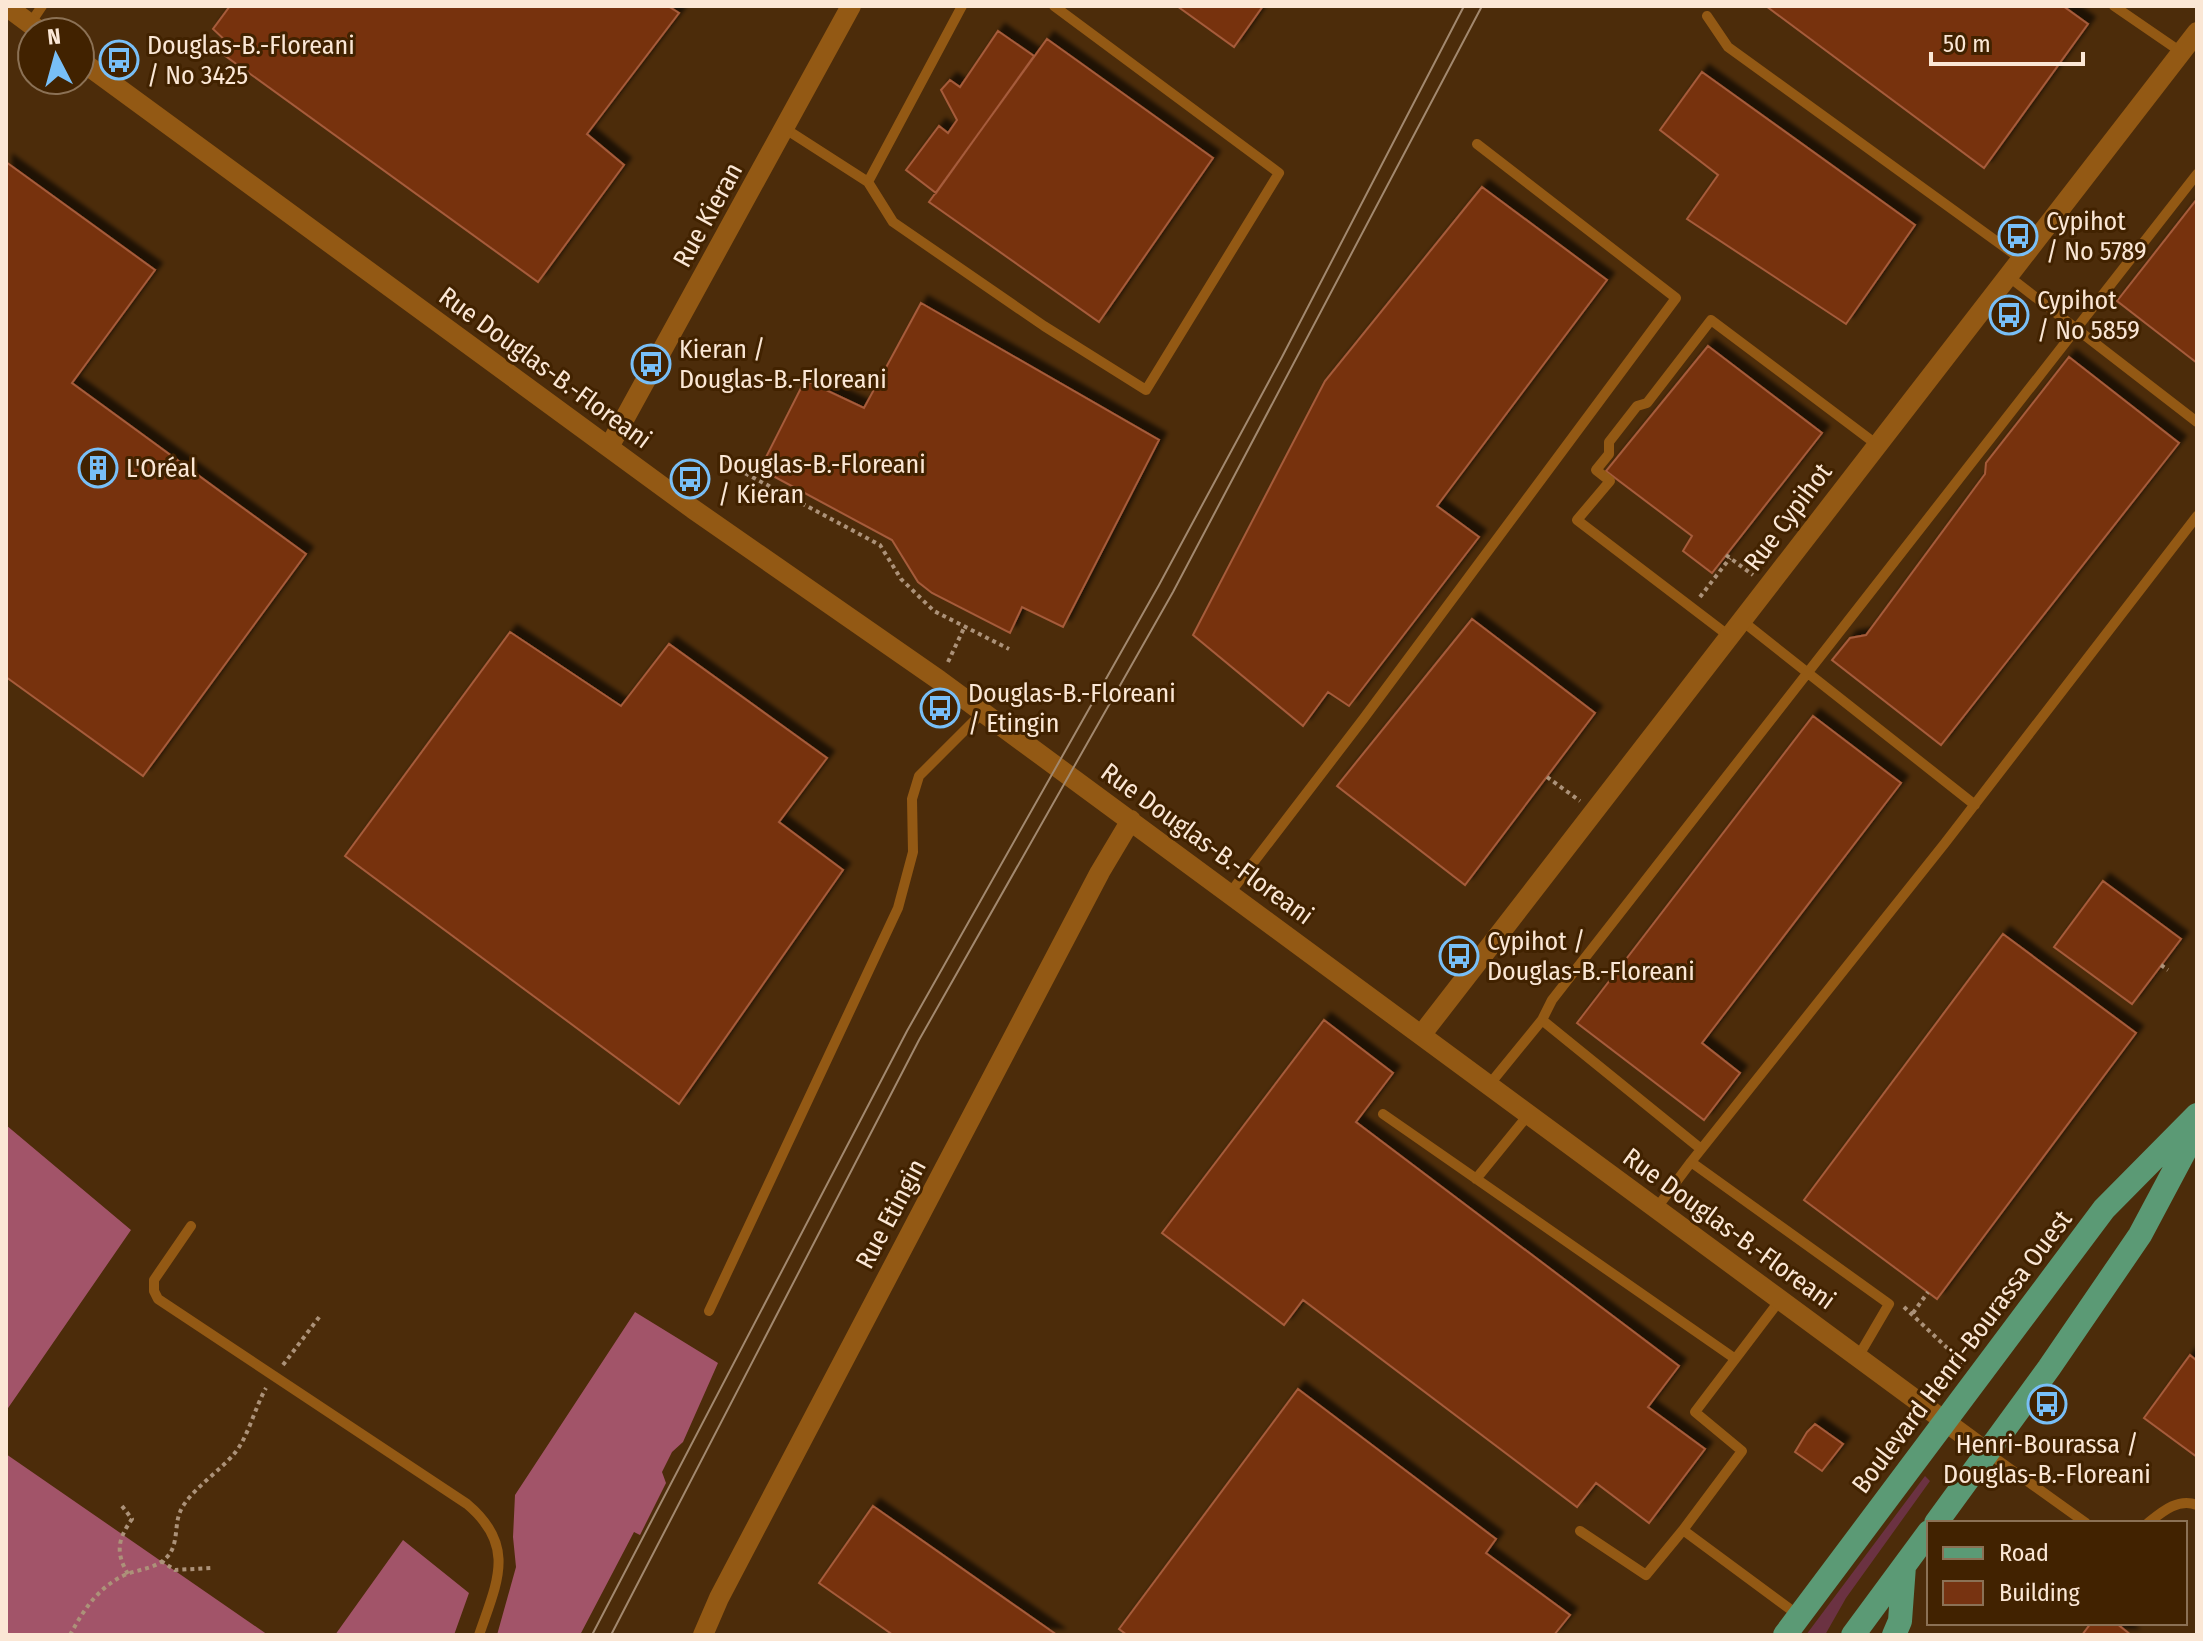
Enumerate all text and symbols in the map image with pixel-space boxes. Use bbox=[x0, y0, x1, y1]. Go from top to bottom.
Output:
north arrow bbox=[16, 16, 96, 96]
scale bar bbox=[1931, 16, 2083, 66]
text: N bbox=[46, 22, 62, 51]
place label: Douglas-B.-Floreani / No 3425 bbox=[147, 30, 355, 91]
text: 50 m bbox=[1943, 30, 1991, 58]
bus stop icon: Douglas-B.-Floreani / No 3425 bbox=[98, 39, 140, 81]
street label: Rue Kieran bbox=[667, 157, 749, 273]
place label: Cypihot / No 5789 bbox=[2046, 206, 2147, 267]
bus stop icon: Cypihot / No 5789 bbox=[1997, 215, 2039, 257]
street label: Rue Douglas-B.-Floreani bbox=[433, 281, 657, 455]
place label: Cypihot / No 5859 bbox=[2037, 285, 2140, 346]
bus stop icon: Cypihot / No 5859 bbox=[1988, 294, 2030, 336]
place label: Kieran / Douglas-B.-Floreani bbox=[679, 334, 887, 395]
bus stop icon: Kieran / Douglas-B.-Floreani bbox=[630, 343, 672, 385]
building icon: L'Oréal bbox=[77, 447, 119, 489]
place label: Douglas-B.-Floreani / Kieran bbox=[718, 449, 926, 510]
place label: L'Oréal bbox=[126, 453, 197, 484]
street label: Rue Cypihot bbox=[1738, 457, 1839, 577]
bus stop icon: Douglas-B.-Floreani / Kieran bbox=[669, 458, 711, 500]
place label: Douglas-B.-Floreani / Etingin bbox=[968, 678, 1176, 739]
bus stop icon: Douglas-B.-Floreani / Etingin bbox=[919, 687, 961, 729]
street label: Rue Douglas-B.-Floreani bbox=[1095, 757, 1319, 931]
place label: Cypihot / Douglas-B.-Floreani bbox=[1487, 926, 1695, 987]
bus stop icon: Cypihot / Douglas-B.-Floreani bbox=[1438, 935, 1480, 977]
street label: Rue Douglas-B.-Floreani bbox=[1617, 1142, 1841, 1316]
street label: Rue Etingin bbox=[849, 1154, 933, 1274]
street label: Boulevard Henri-Bourassa Ouest bbox=[1845, 1204, 2079, 1500]
bus stop icon: Henri-Bourassa / Douglas-B.-Floreani bbox=[2026, 1383, 2068, 1425]
place label: Henri-Bourassa / Douglas-B.-Floreani bbox=[1943, 1429, 2151, 1490]
legend bbox=[1927, 1521, 2187, 1625]
text: Road bbox=[1999, 1539, 2049, 1567]
text: Building bbox=[1999, 1579, 2081, 1607]

